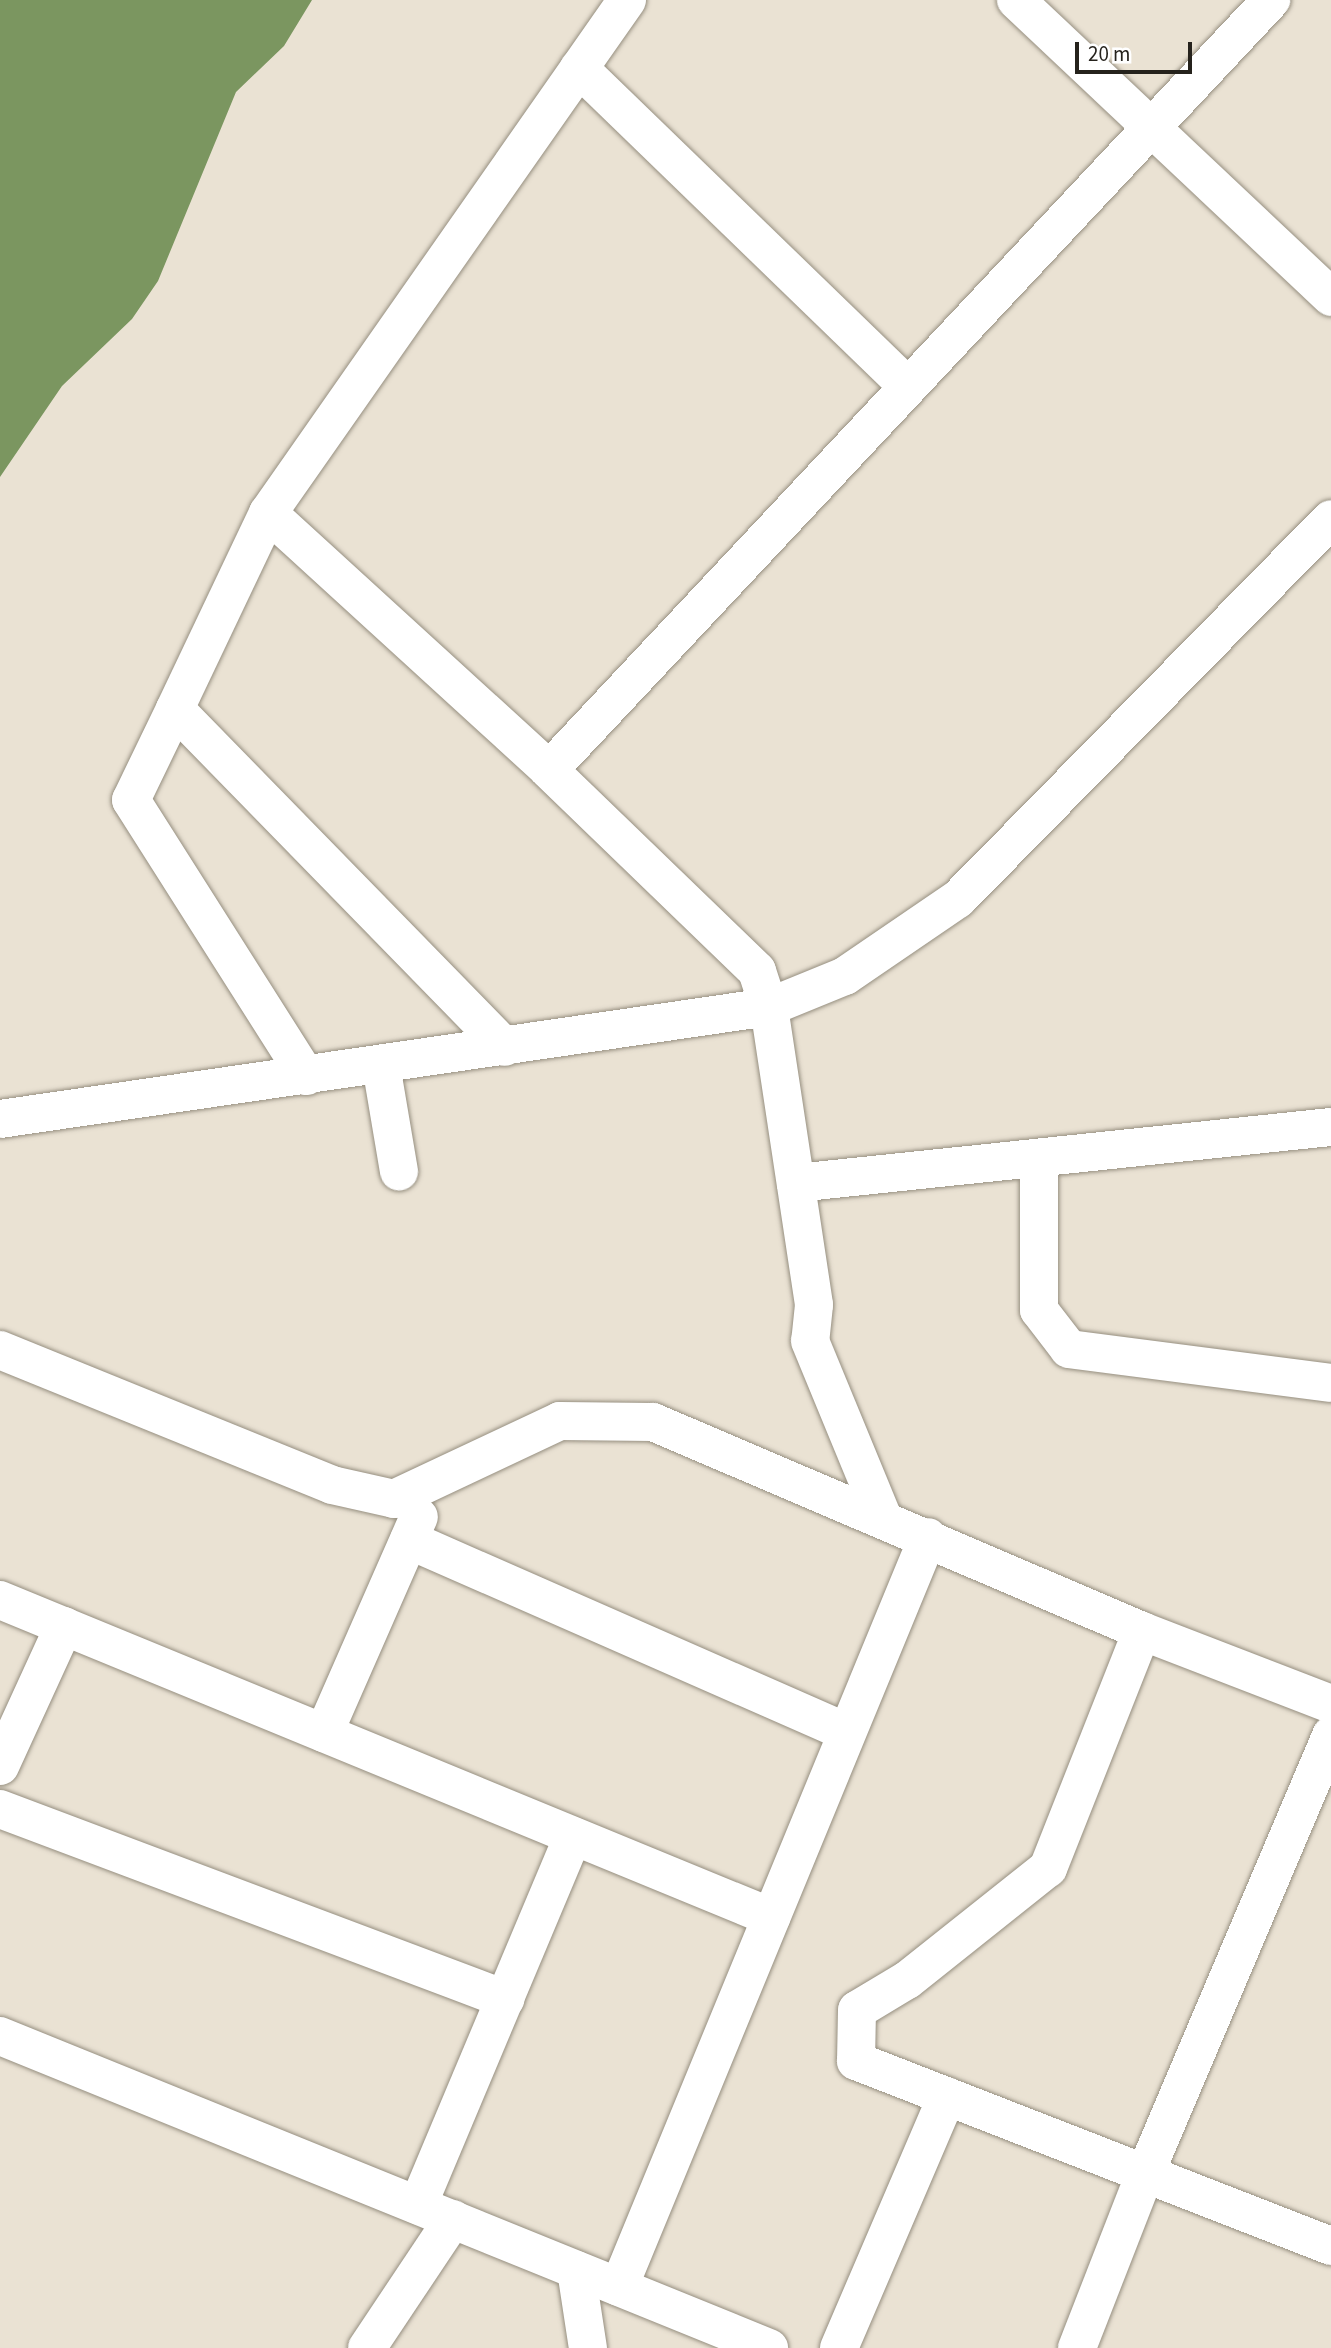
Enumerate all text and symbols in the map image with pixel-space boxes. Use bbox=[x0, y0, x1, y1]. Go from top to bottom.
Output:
scale bar bbox=[1079, 28, 1196, 72]
text: 20 m bbox=[1088, 39, 1130, 69]

